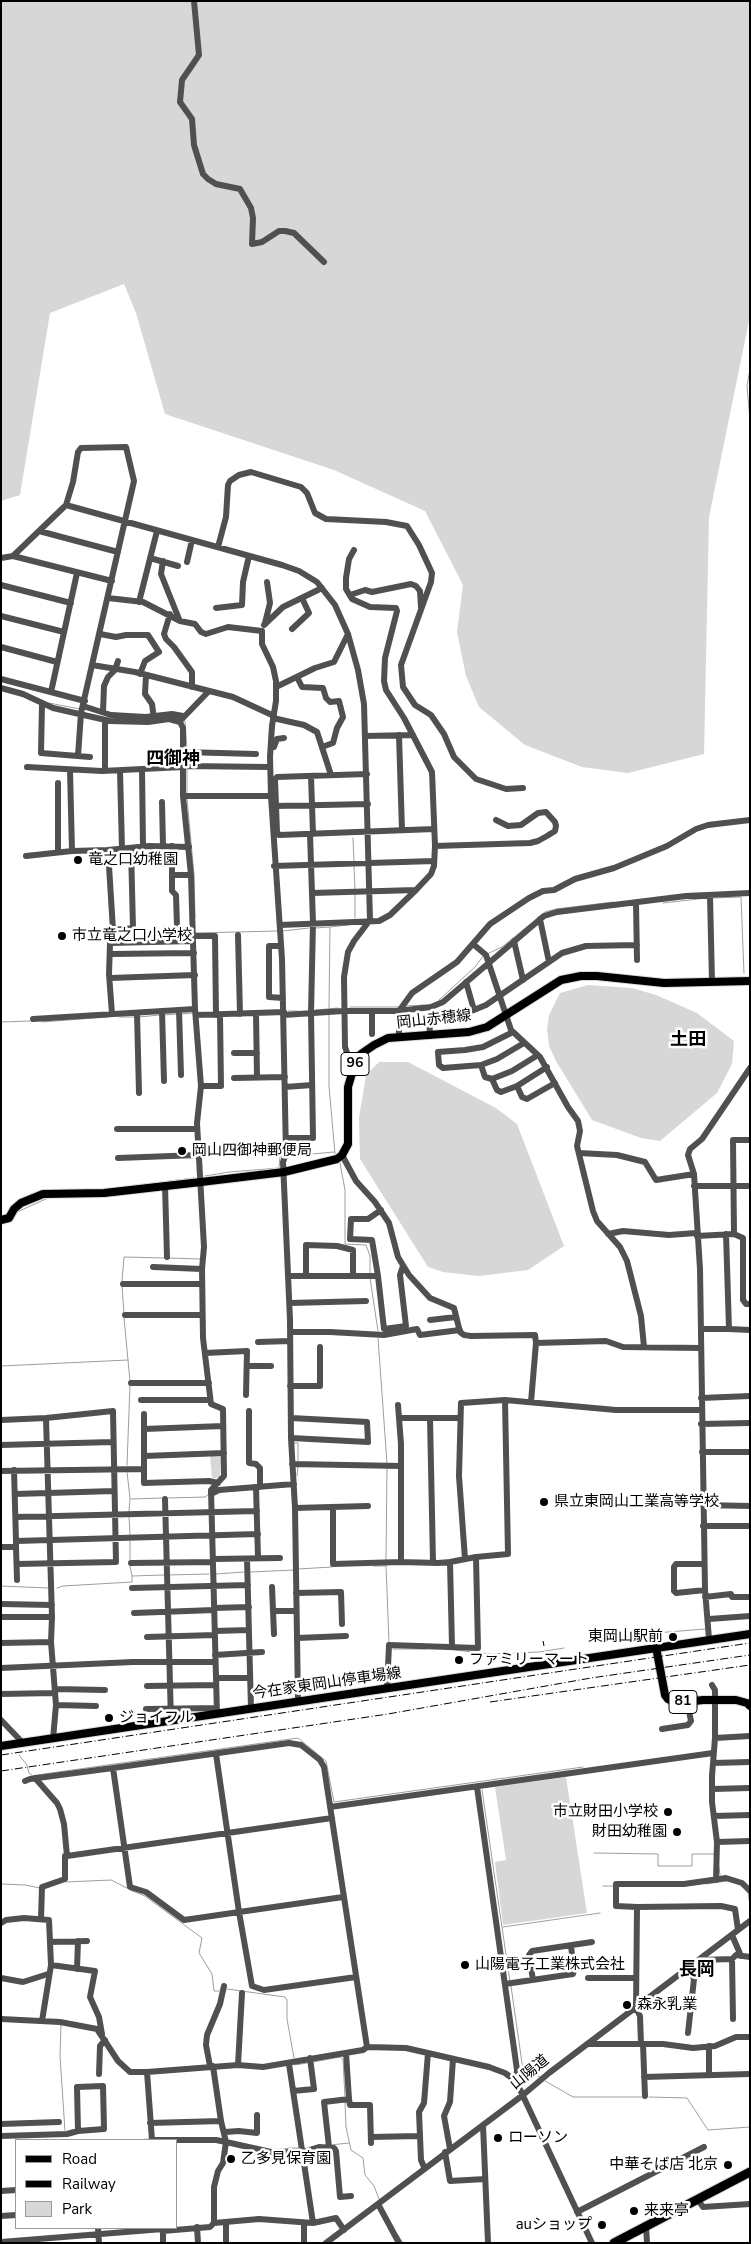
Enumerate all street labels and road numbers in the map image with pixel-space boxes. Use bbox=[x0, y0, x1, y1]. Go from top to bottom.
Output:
street label: 岡山赤穂線 bbox=[396, 1007, 472, 1033]
road number: 96 bbox=[341, 1052, 369, 1076]
street label: 今在家東岡山停車場線 bbox=[251, 1665, 403, 1703]
road number: 81 bbox=[669, 1690, 697, 1714]
street label: 山陽道 bbox=[507, 2052, 553, 2094]

